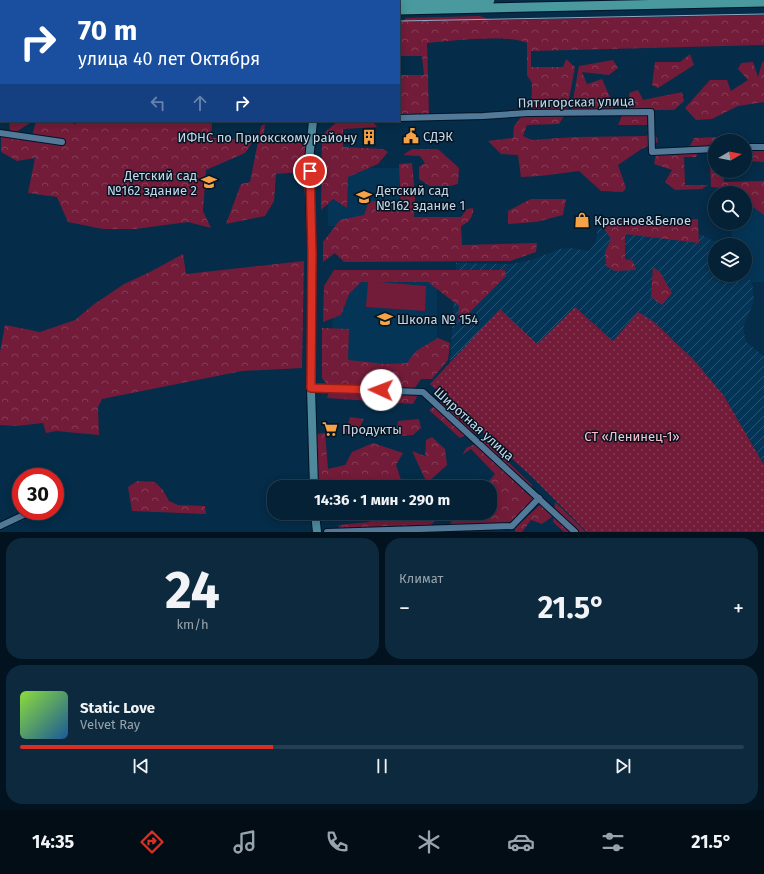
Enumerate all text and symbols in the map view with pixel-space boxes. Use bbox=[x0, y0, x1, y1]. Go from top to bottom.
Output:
text: 70 m bbox=[78, 14, 137, 47]
icon: right bbox=[12, 16, 64, 68]
text: улица 40 лет Октября bbox=[78, 48, 260, 70]
icon: left bbox=[147, 92, 169, 114]
icon: ahead bbox=[189, 92, 211, 114]
icon: right bbox=[231, 92, 253, 114]
street label: Пятигорская улица bbox=[517, 93, 635, 111]
public building icon: СДЭК bbox=[402, 127, 420, 145]
building icon: ИФНС по Приокскому району bbox=[360, 128, 378, 146]
place label: СДЭК bbox=[423, 129, 453, 144]
place label: ИФНС по Приокскому району bbox=[178, 130, 358, 145]
north arrow bbox=[708, 134, 752, 178]
map controls bbox=[708, 134, 752, 282]
pin bbox=[293, 154, 327, 188]
icon: arrive bbox=[299, 160, 321, 182]
place label: Детский сад №162 здание 2 bbox=[107, 168, 197, 198]
school or university icon: Детский сад №162 здание 2 bbox=[200, 173, 218, 191]
place label: Детский сад №162 здание 1 bbox=[375, 183, 465, 213]
button: search bbox=[708, 186, 752, 230]
school or university icon: Детский сад №162 здание 1 bbox=[355, 188, 373, 206]
shop icon: Красное&Белое bbox=[573, 211, 591, 229]
place label: Красное&Белое bbox=[594, 213, 691, 228]
button: layers bbox=[708, 238, 752, 282]
school or university icon: Школа № 154 bbox=[376, 310, 394, 328]
place label: Школа № 154 bbox=[397, 312, 478, 327]
position arrow bbox=[360, 369, 402, 411]
street label: Широтная улица bbox=[431, 384, 517, 464]
supermarket icon: Продукты bbox=[321, 420, 339, 438]
place label: Продукты bbox=[342, 422, 402, 437]
park label: СТ «Ленинец-1» bbox=[584, 429, 680, 444]
speed limit sign: 30 bbox=[12, 468, 64, 520]
text: 14:36 · 1 мин · 290 m bbox=[314, 491, 450, 509]
text: 24 bbox=[165, 559, 220, 622]
text: Климат bbox=[399, 571, 443, 586]
text: 21.5° bbox=[538, 590, 605, 626]
text: − bbox=[399, 595, 410, 622]
text: + bbox=[733, 595, 744, 622]
text: km/h bbox=[176, 617, 209, 632]
text: Static Love bbox=[80, 699, 155, 717]
text: Velvet Ray bbox=[80, 717, 140, 732]
icon: previous bbox=[130, 755, 152, 777]
icon: pause bbox=[371, 755, 393, 777]
icon: next bbox=[612, 755, 634, 777]
icon: directions bbox=[138, 828, 166, 856]
icon: music bbox=[231, 828, 259, 856]
icon: phone bbox=[323, 828, 351, 856]
icon: climate bbox=[415, 828, 443, 856]
icon: car bbox=[507, 828, 535, 856]
icon: filters bbox=[599, 828, 627, 856]
text: 14:35 bbox=[32, 831, 74, 853]
text: 21.5° bbox=[691, 831, 732, 853]

